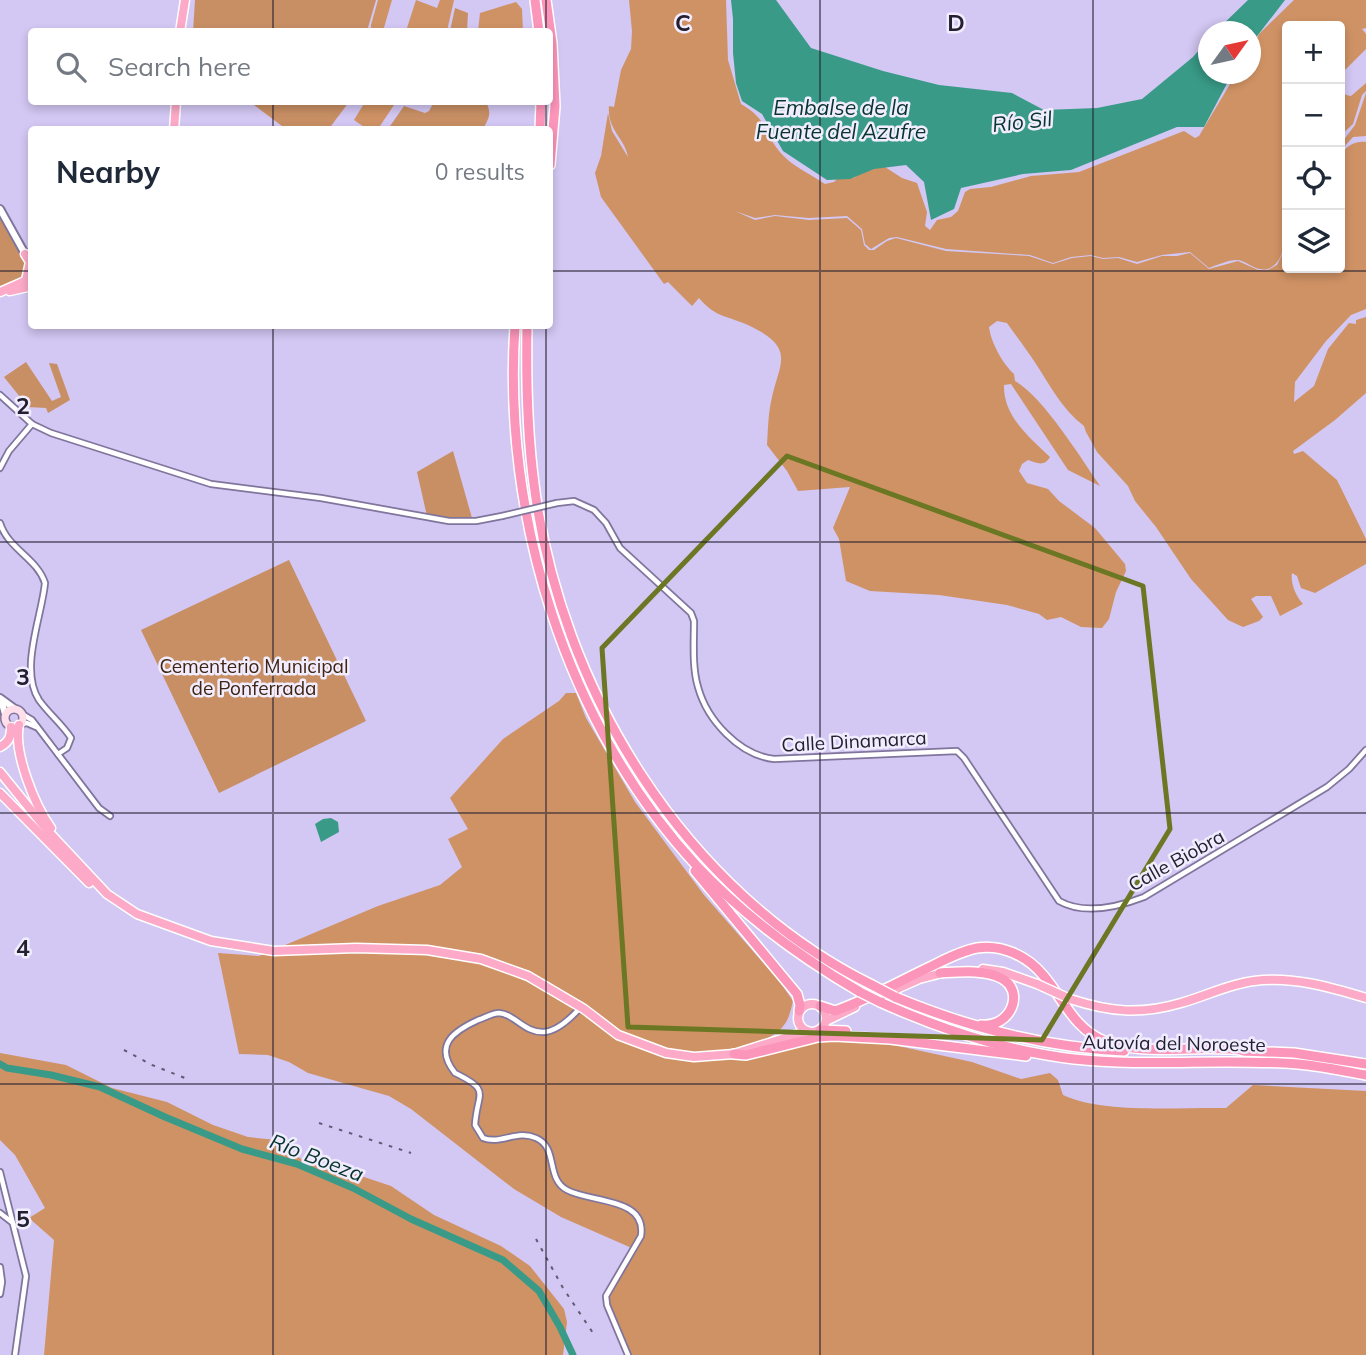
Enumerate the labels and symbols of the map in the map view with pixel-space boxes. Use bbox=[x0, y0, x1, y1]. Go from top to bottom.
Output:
text: C bbox=[675, 8, 691, 37]
text: D bbox=[947, 8, 965, 37]
north arrow bbox=[1198, 21, 1261, 84]
water label: Embalse de la Fuente del Azufre bbox=[756, 94, 926, 144]
water label: Río Sil bbox=[991, 105, 1053, 137]
text: 2 bbox=[16, 391, 30, 420]
park label: Cementerio Municipal de Ponferrada bbox=[159, 654, 349, 700]
text: 3 bbox=[16, 662, 30, 691]
street label: Calle Dinamarca bbox=[781, 725, 927, 757]
street label: Calle Biobra bbox=[1124, 824, 1228, 896]
text: 4 bbox=[16, 933, 30, 962]
street label: Autovía del Noroeste bbox=[1082, 1029, 1266, 1057]
water label: Río Boeza bbox=[267, 1127, 367, 1187]
text: 5 bbox=[16, 1204, 30, 1233]

